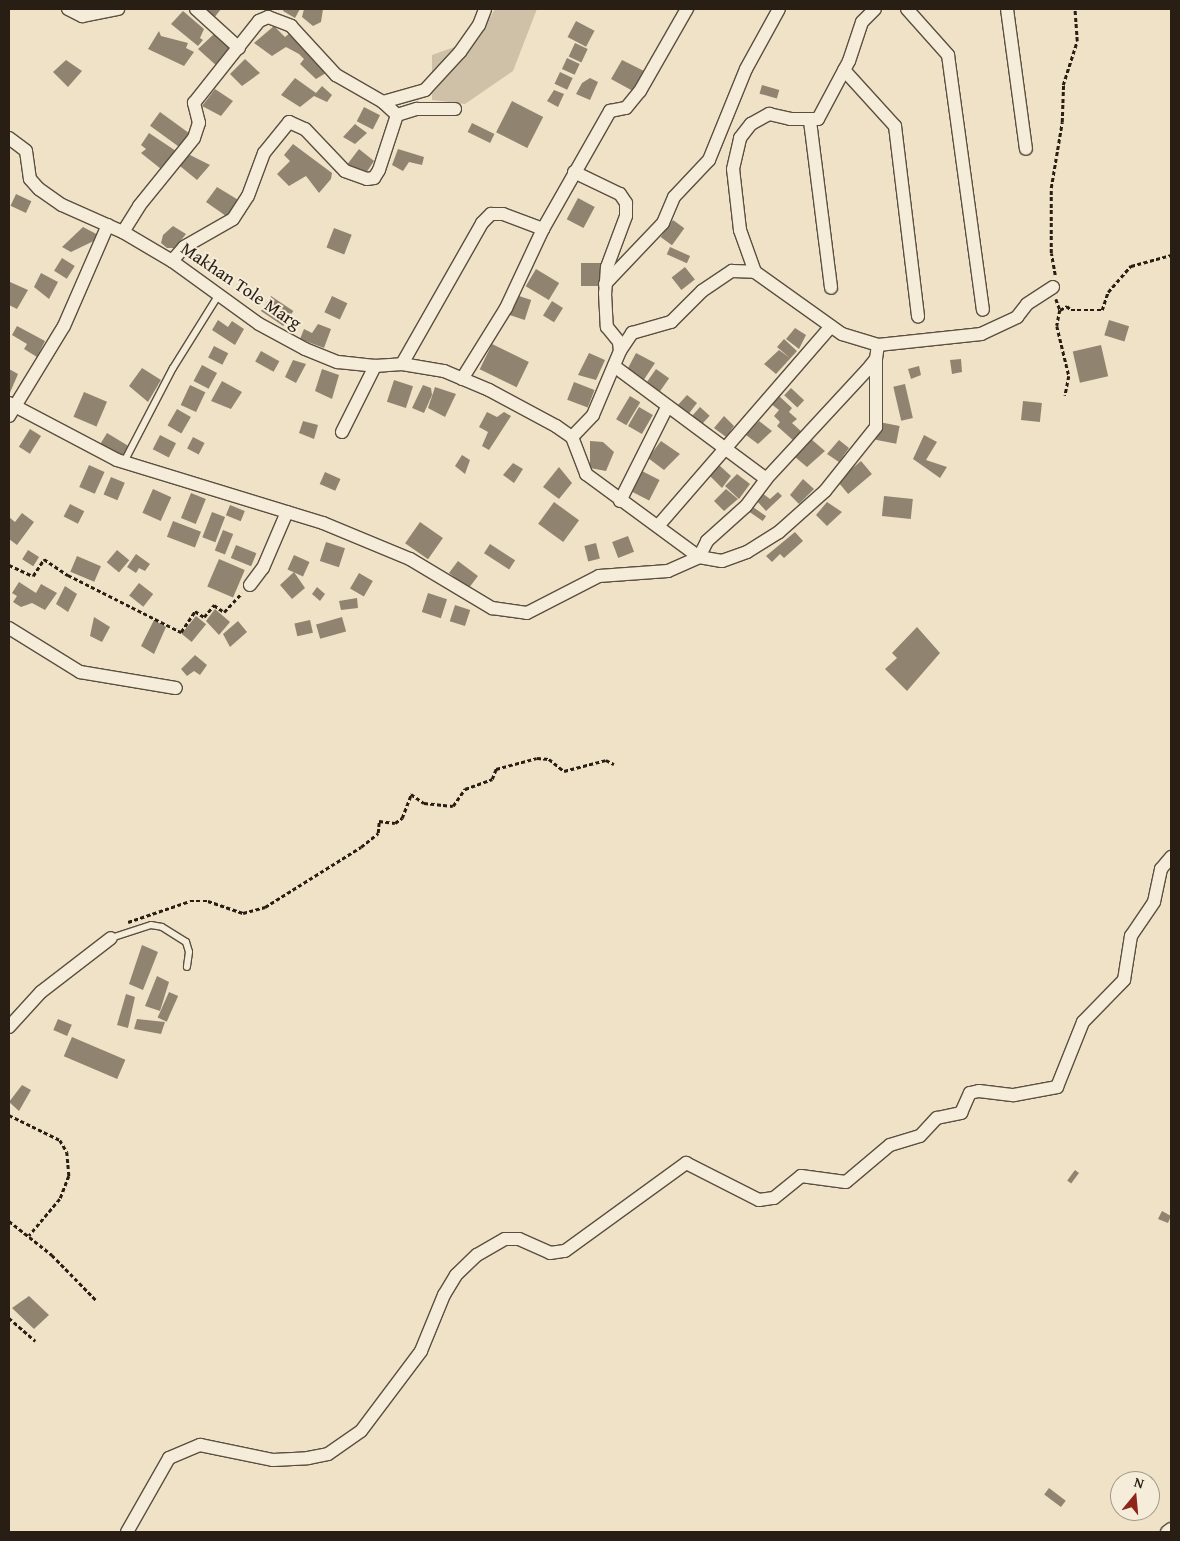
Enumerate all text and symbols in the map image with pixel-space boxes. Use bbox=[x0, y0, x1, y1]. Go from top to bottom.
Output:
street label: Makhan Tole Marg bbox=[177, 238, 305, 334]
north arrow bbox=[1110, 1471, 1160, 1521]
text: N bbox=[1132, 1472, 1146, 1494]

